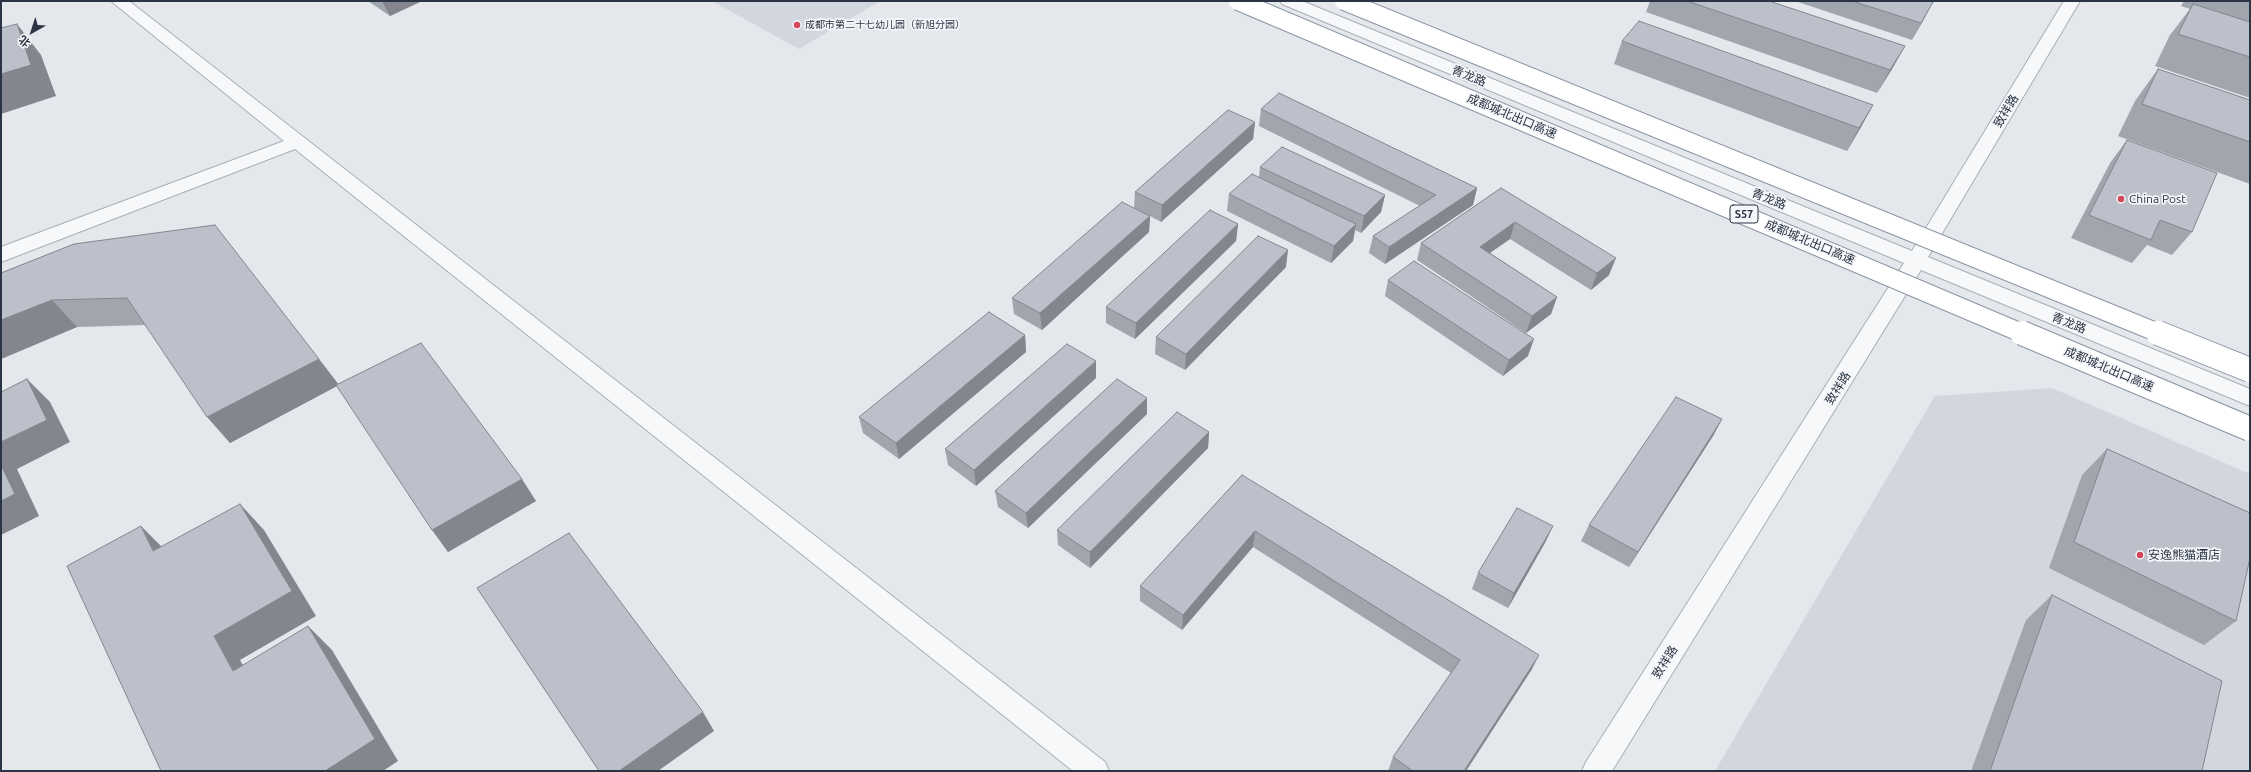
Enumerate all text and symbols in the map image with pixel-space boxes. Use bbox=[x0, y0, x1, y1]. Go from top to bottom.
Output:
north arrow bbox=[12, 12, 52, 52]
place label: 成都市第二十七幼儿园（新旭分园） bbox=[805, 19, 965, 31]
marker: 成都市第二十七幼儿园（新旭分园） bbox=[792, 20, 802, 30]
text: 北 bbox=[16, 33, 32, 49]
street label: 青龙路 bbox=[1450, 63, 1488, 89]
street label: 成都城北出口高速 bbox=[1465, 91, 1559, 141]
street label: 致祥路 bbox=[1991, 92, 2021, 130]
street label: 青龙路 bbox=[1750, 186, 1788, 212]
place label: China Post bbox=[2129, 192, 2186, 206]
marker: China Post bbox=[2116, 194, 2126, 204]
road number: S57 bbox=[1730, 205, 1758, 223]
street label: 成都城北出口高速 bbox=[1763, 217, 1857, 267]
street label: 青龙路 bbox=[2050, 310, 2088, 336]
street label: 成都城北出口高速 bbox=[2062, 344, 2156, 394]
street label: 致祥路 bbox=[1822, 369, 1854, 407]
place label: 安逸熊猫酒店 bbox=[2148, 548, 2220, 562]
marker: 安逸熊猫酒店 bbox=[2135, 550, 2145, 560]
street label: 致祥路 bbox=[1649, 643, 1681, 681]

